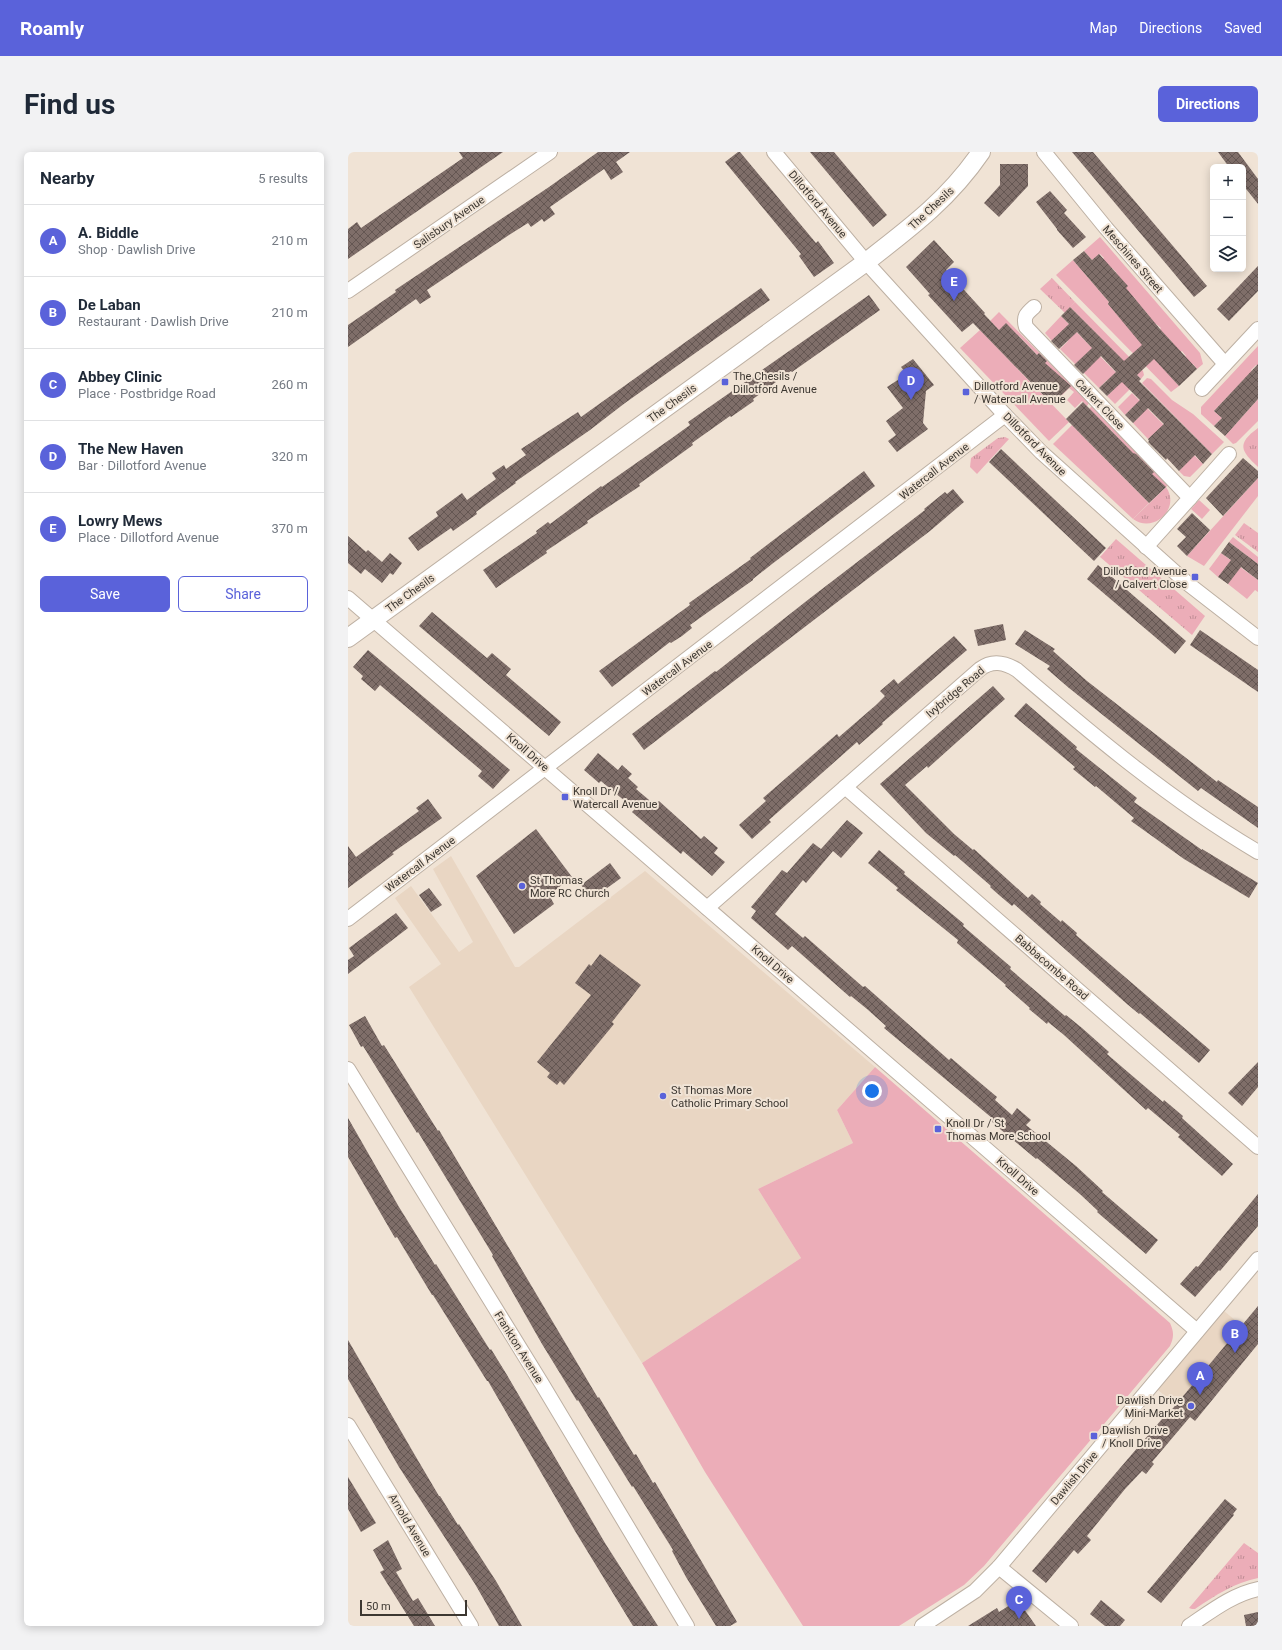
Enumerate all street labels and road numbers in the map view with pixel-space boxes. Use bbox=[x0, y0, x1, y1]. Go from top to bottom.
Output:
street label: Dillotford Avenue bbox=[786, 168, 850, 241]
street label: The Chesils bbox=[906, 184, 957, 233]
street label: Salisbury Avenue bbox=[411, 193, 487, 252]
street label: Meschines Street bbox=[1100, 223, 1166, 296]
street label: Calvert Close bbox=[1072, 377, 1127, 432]
street label: The Chesils bbox=[645, 381, 699, 425]
street label: Dillotford Avenue bbox=[1000, 410, 1069, 479]
street label: Watercall Avenue bbox=[897, 440, 972, 503]
street label: The Chesils bbox=[383, 571, 437, 615]
street label: Watercall Avenue bbox=[640, 638, 715, 699]
street label: Ivybridge Road bbox=[923, 664, 987, 721]
street label: Knoll Drive bbox=[504, 730, 552, 774]
street label: Watercall Avenue bbox=[383, 834, 458, 895]
street label: Babbacombe Road bbox=[1012, 932, 1091, 1003]
street label: Knoll Drive bbox=[749, 942, 797, 986]
street label: Knoll Drive bbox=[994, 1154, 1042, 1198]
street label: Frankton Avenue bbox=[491, 1309, 546, 1385]
street label: Dawlish Drive bbox=[1048, 1449, 1101, 1508]
street label: Arnold Avenue bbox=[386, 1492, 433, 1559]

